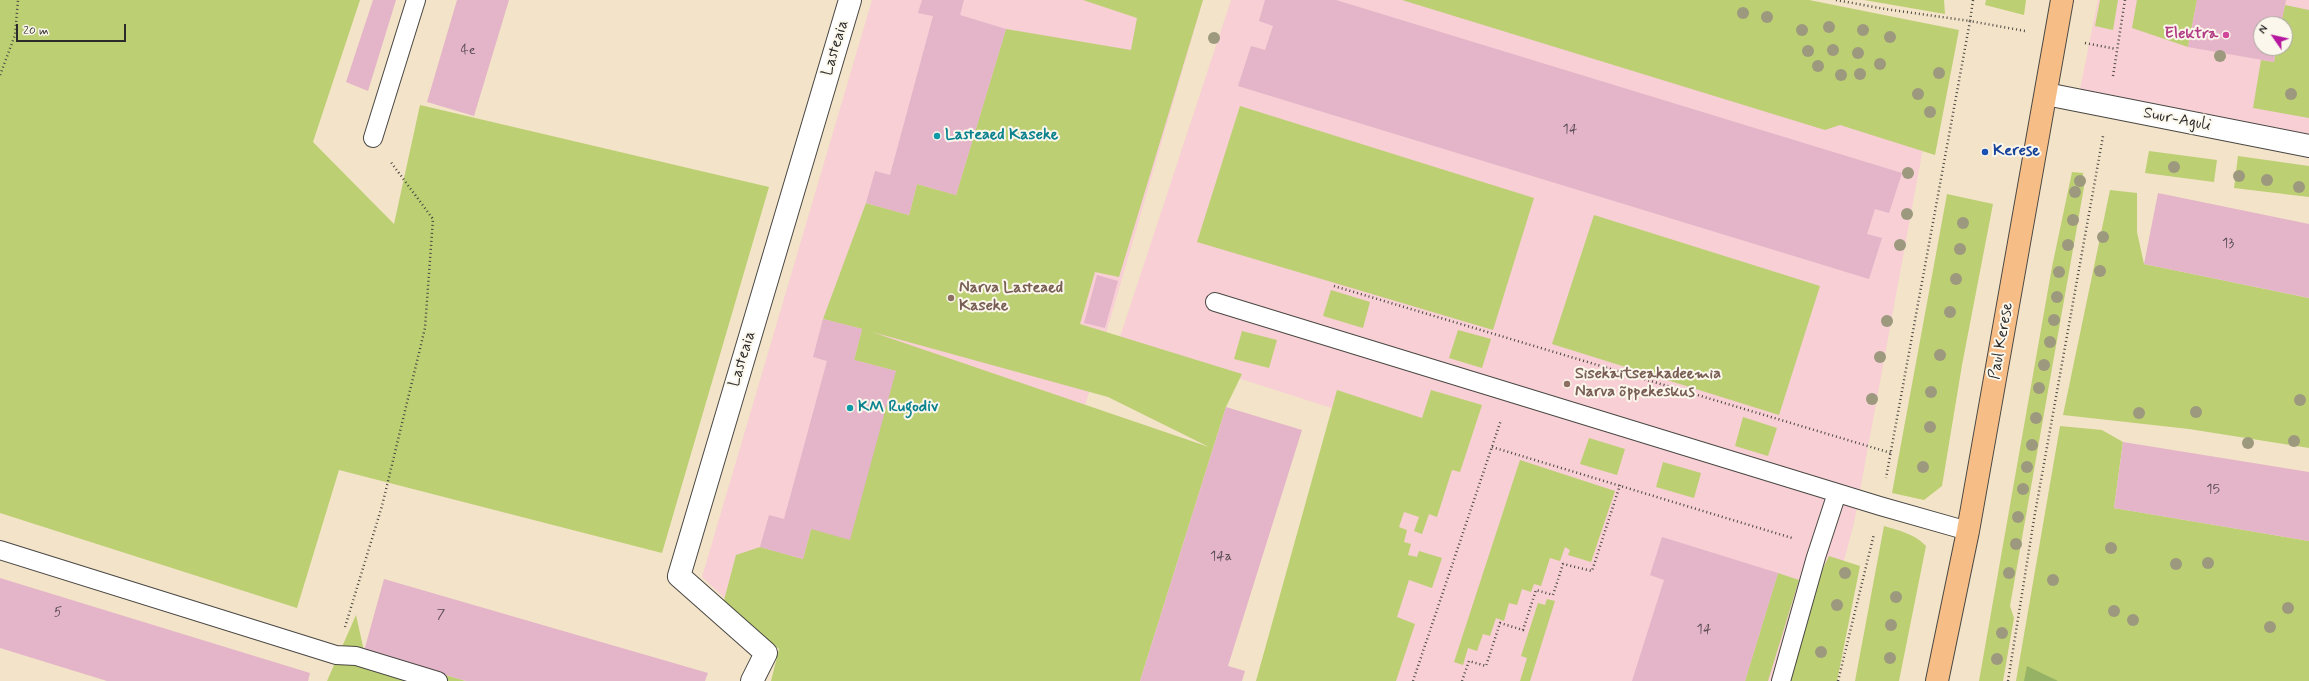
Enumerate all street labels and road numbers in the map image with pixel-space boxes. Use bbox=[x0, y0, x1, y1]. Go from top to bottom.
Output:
street label: Lasteaia bbox=[818, 18, 854, 78]
street label: Suur-Aguli bbox=[2142, 104, 2212, 136]
street label: Paul Kerese bbox=[1986, 301, 2018, 381]
street label: Lasteaia bbox=[725, 329, 761, 389]

